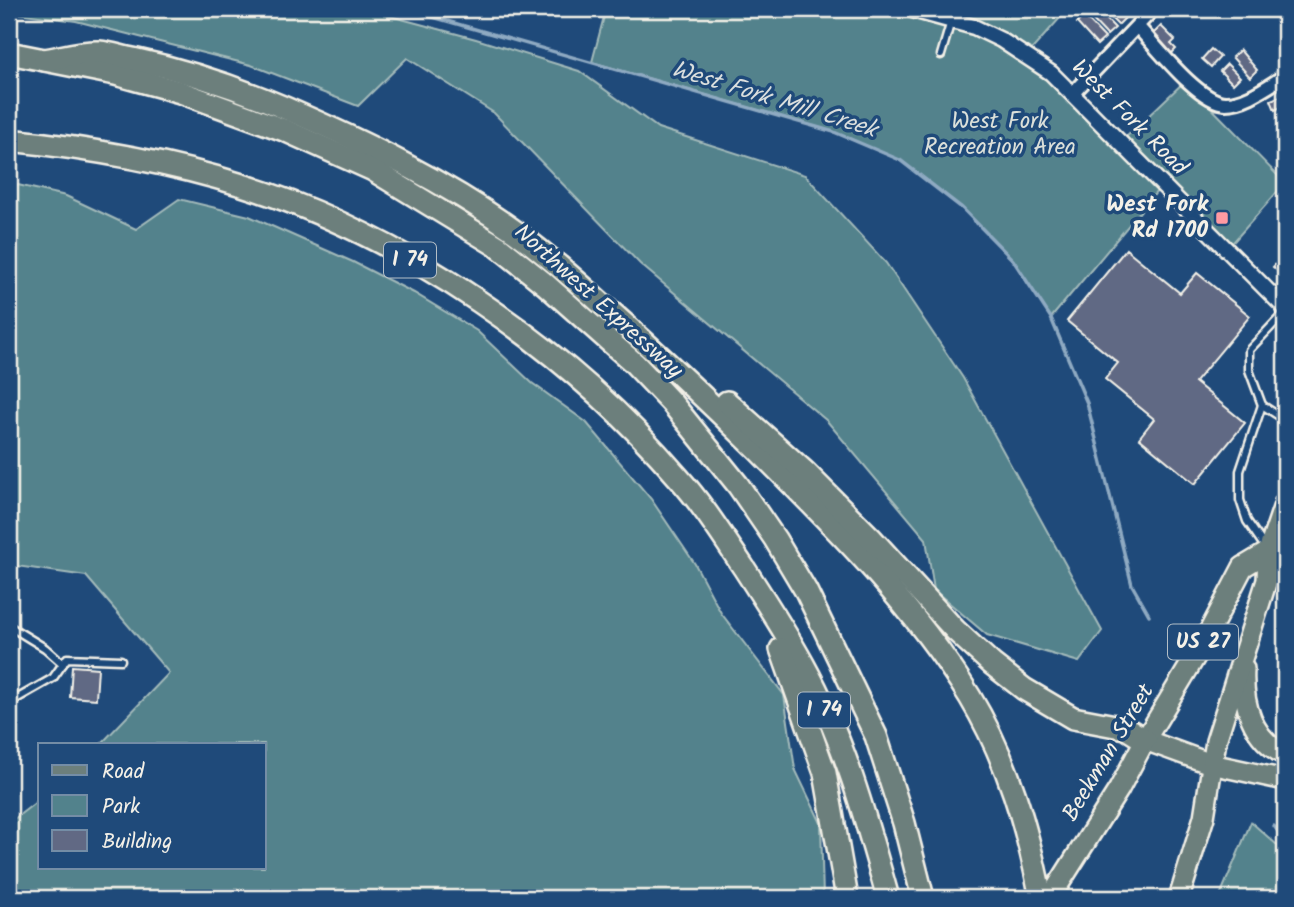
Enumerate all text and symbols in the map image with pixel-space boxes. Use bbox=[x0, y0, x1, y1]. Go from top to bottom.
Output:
water label: West Fork Mill Creek bbox=[667, 50, 885, 151]
street label: West Fork Road bbox=[1062, 51, 1196, 185]
park label: West Fork Recreation Area bbox=[924, 104, 1076, 166]
place label: West Fork Rd 1700 bbox=[1106, 187, 1209, 249]
marker: West Fork Rd 1700 bbox=[1214, 210, 1230, 226]
street label: Northwest Expressway bbox=[505, 216, 691, 388]
road number: I 74 bbox=[384, 243, 436, 278]
road number: US 27 bbox=[1168, 624, 1238, 660]
street label: Beekman Street bbox=[1054, 676, 1165, 829]
road number: I 74 bbox=[798, 692, 850, 728]
legend bbox=[38, 743, 266, 869]
text: Road bbox=[102, 756, 145, 789]
text: Park bbox=[102, 791, 140, 824]
text: Building bbox=[102, 826, 172, 859]

